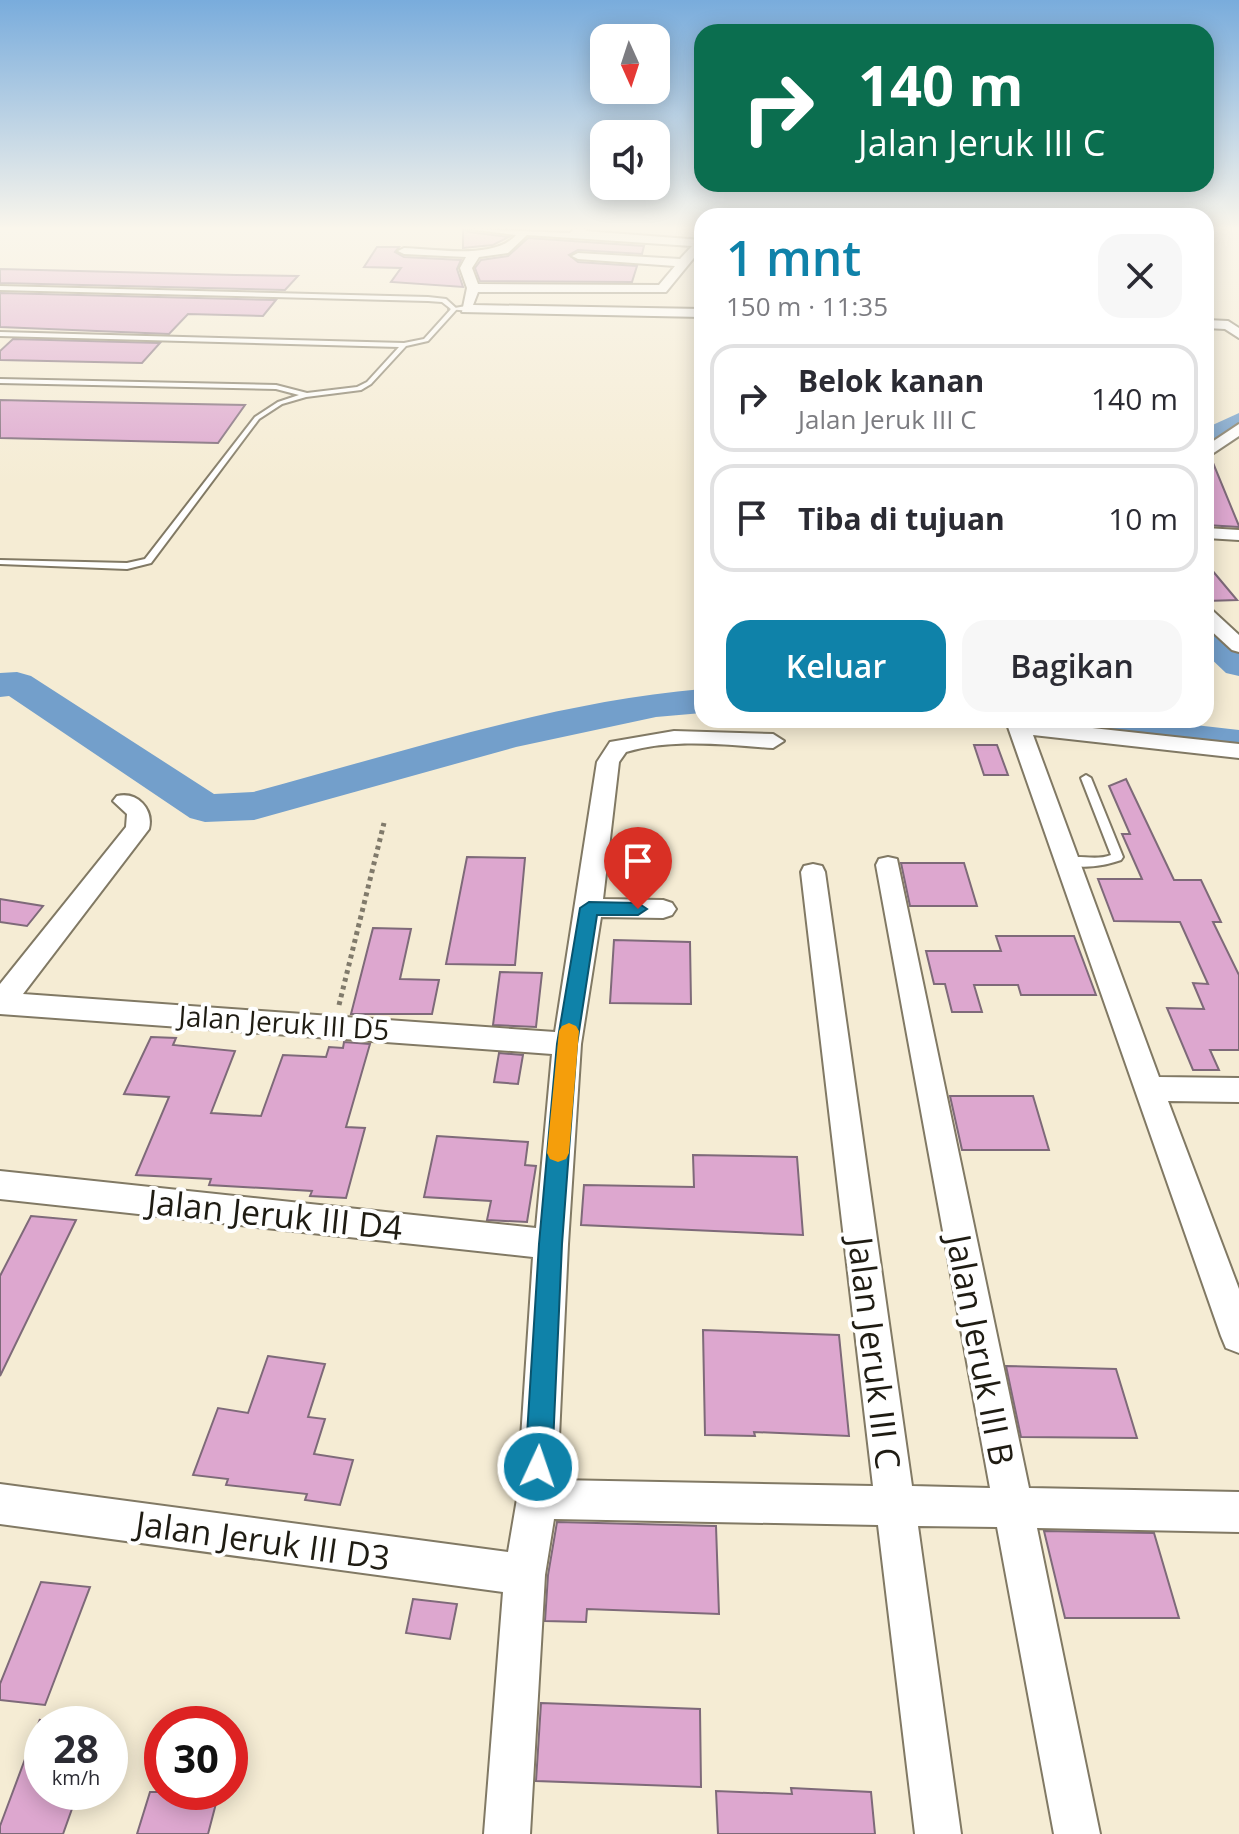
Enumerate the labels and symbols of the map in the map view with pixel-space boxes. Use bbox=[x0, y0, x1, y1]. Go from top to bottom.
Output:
north arrow bbox=[590, 24, 670, 104]
pin bbox=[604, 827, 672, 909]
street label: Jalan Jeruk III D5 bbox=[174, 995, 391, 1048]
street label: Jalan Jeruk III D4 bbox=[142, 1177, 405, 1250]
street label: Jalan Jeruk III B bbox=[936, 1228, 1026, 1469]
street label: Jalan Jeruk III C bbox=[838, 1231, 912, 1472]
position arrow bbox=[496, 1425, 580, 1509]
street label: Jalan Jeruk III D3 bbox=[130, 1499, 393, 1581]
speed limit sign: 30 bbox=[144, 1706, 248, 1810]

